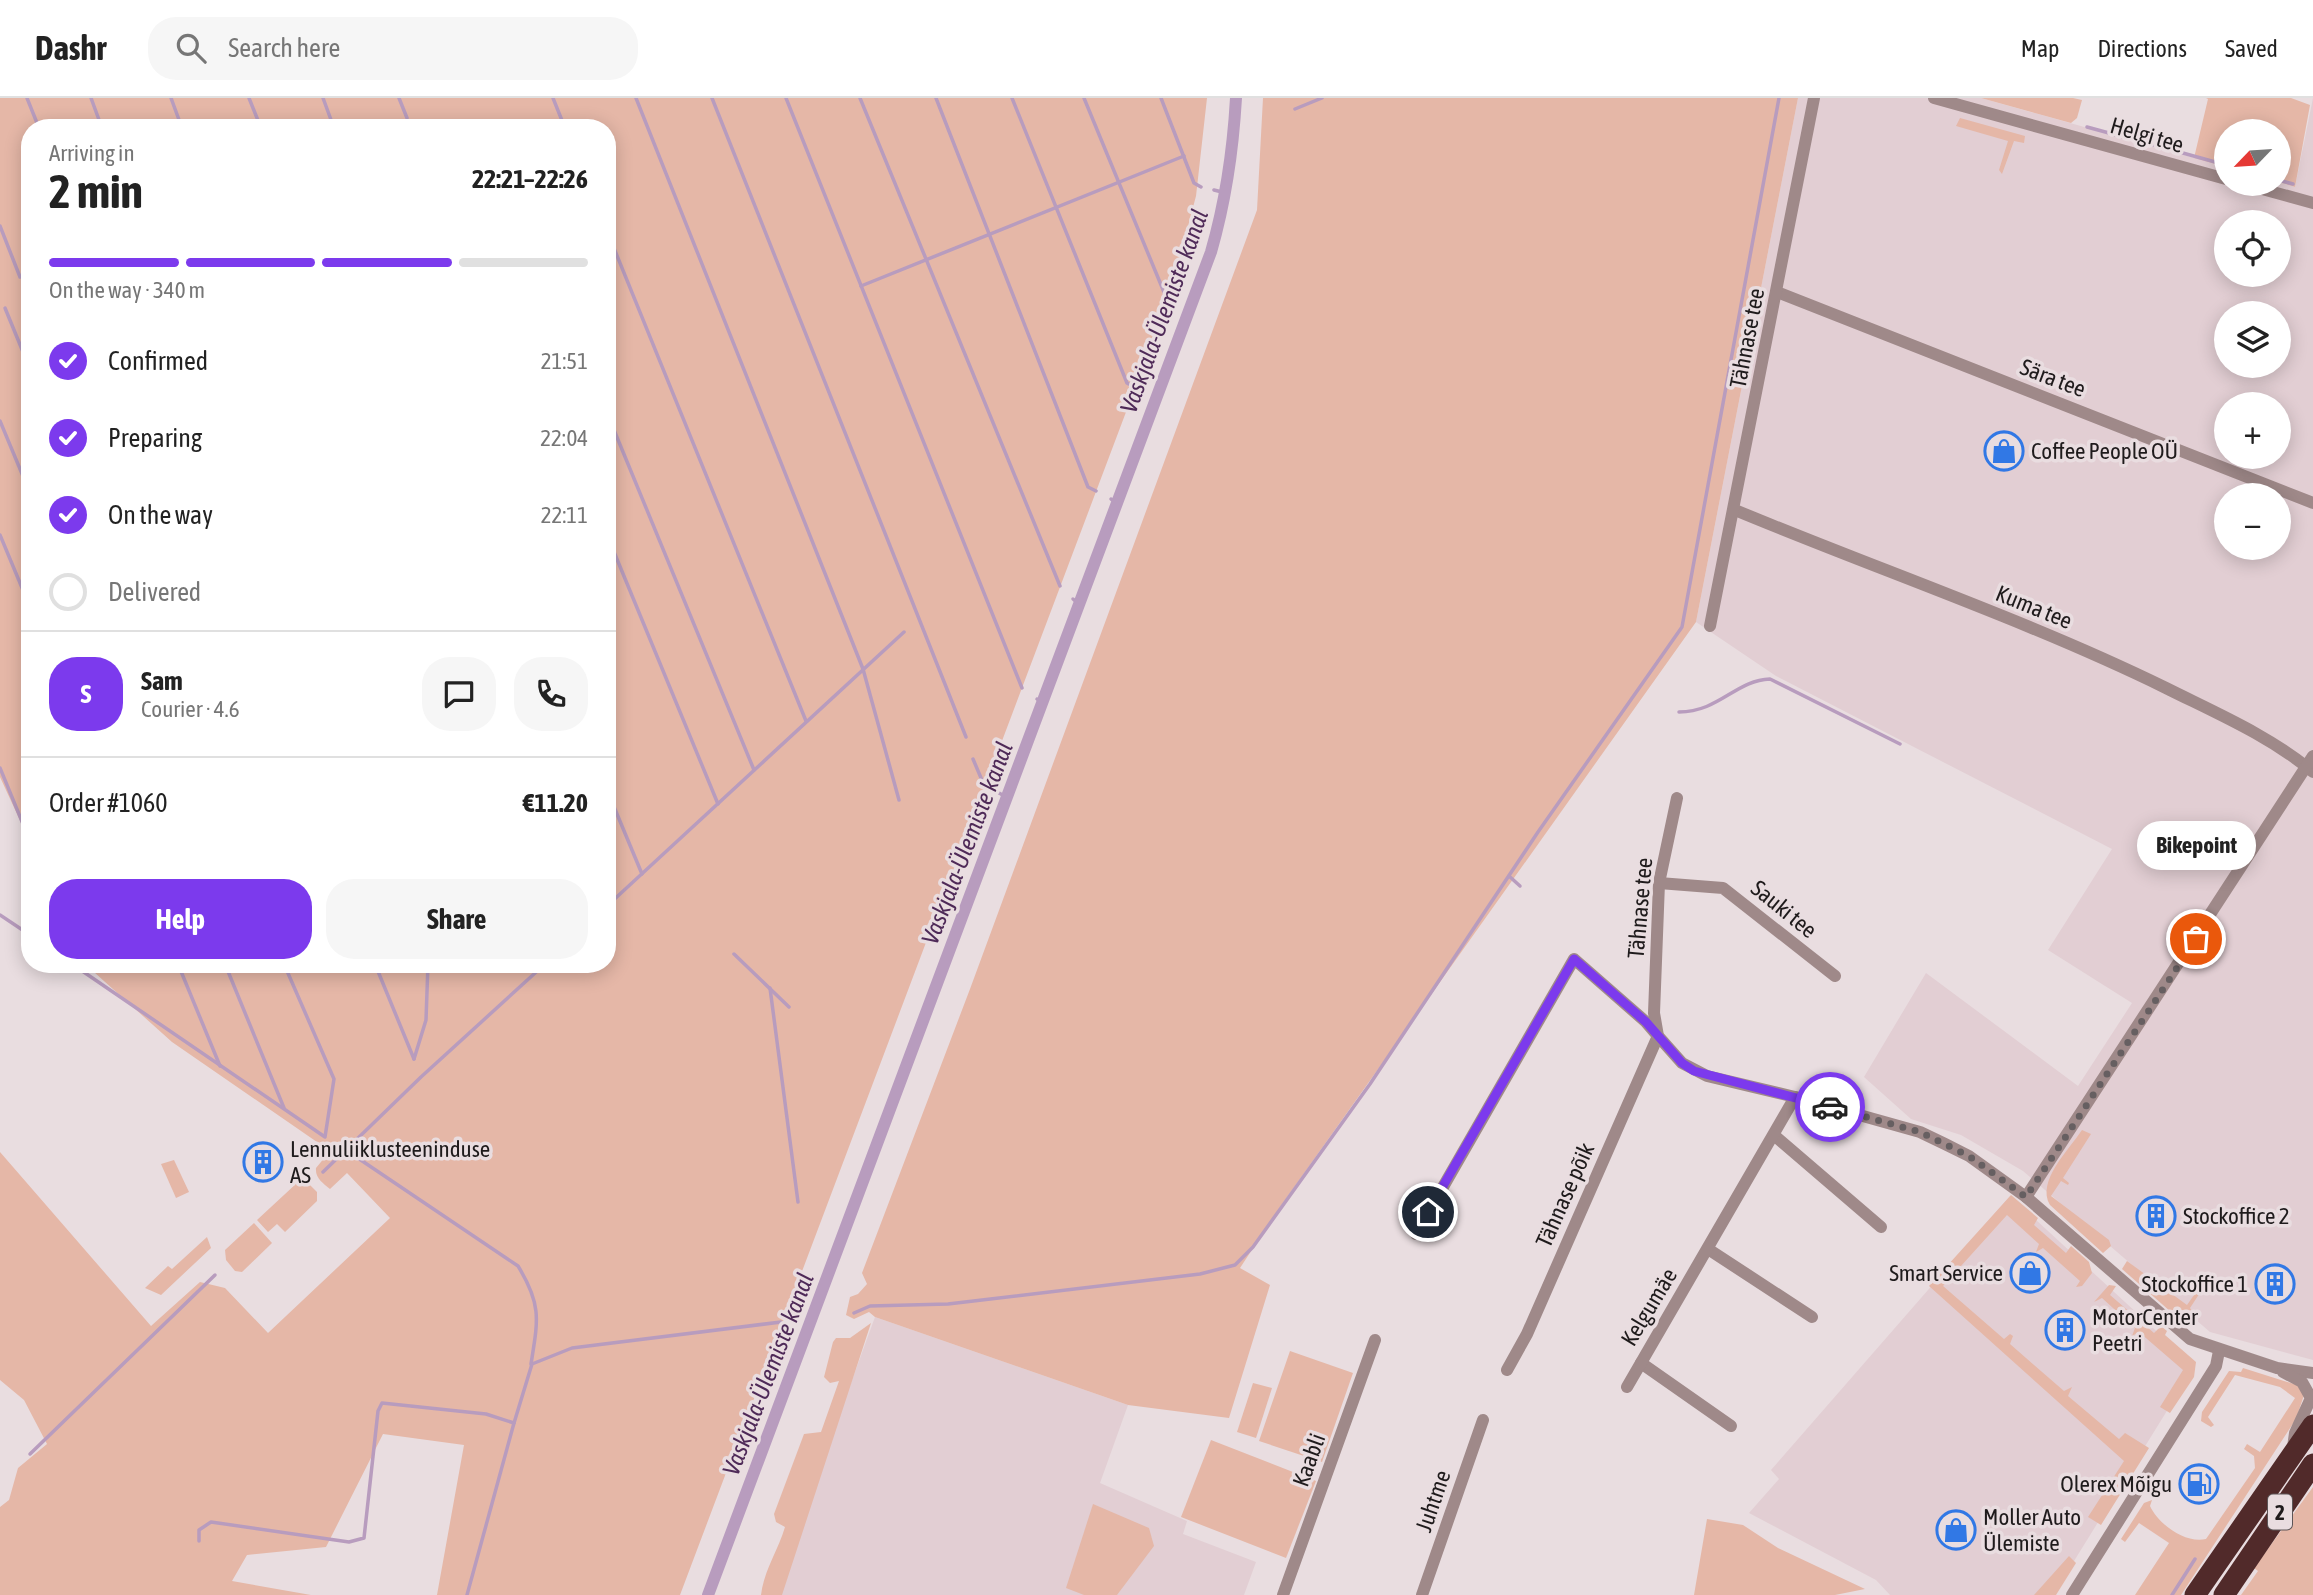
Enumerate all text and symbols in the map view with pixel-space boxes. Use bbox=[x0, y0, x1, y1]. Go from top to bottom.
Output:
search box bbox=[148, 17, 638, 80]
text: Dashr bbox=[35, 29, 106, 67]
icon: search bbox=[172, 29, 210, 67]
text: Search here bbox=[228, 33, 340, 63]
text: Map bbox=[2021, 35, 2059, 62]
text: Directions bbox=[2097, 35, 2187, 62]
text: Saved bbox=[2225, 35, 2278, 62]
street label: Helgi tee bbox=[2107, 112, 2187, 158]
north arrow bbox=[2214, 119, 2291, 196]
map controls bbox=[2214, 119, 2291, 560]
text: Arriving in bbox=[49, 140, 135, 166]
text: 22:21–22:26 bbox=[472, 164, 588, 194]
text: 2 min bbox=[49, 165, 143, 218]
water label: Vaskjala-Ülemiste kanal bbox=[1115, 206, 1213, 416]
button: locate bbox=[2214, 210, 2291, 287]
text: On the way · 340 m bbox=[49, 277, 205, 303]
street label: Tähnase tee bbox=[1725, 286, 1769, 390]
button: layers bbox=[2214, 301, 2291, 378]
icon: check bbox=[49, 342, 87, 380]
text: Confirmed bbox=[108, 346, 208, 376]
text: 21:51 bbox=[541, 348, 588, 374]
street label: Sära tee bbox=[2017, 354, 2089, 402]
button: + bbox=[2214, 392, 2291, 469]
icon: check bbox=[49, 419, 87, 457]
text: Preparing bbox=[108, 423, 202, 453]
text: 22:04 bbox=[540, 425, 588, 451]
shop icon: Coffee People OÜ bbox=[1983, 430, 2025, 472]
place label: Coffee People OÜ bbox=[2031, 438, 2178, 464]
button: − bbox=[2214, 483, 2291, 560]
icon: check bbox=[49, 496, 87, 534]
text: On the way bbox=[108, 500, 213, 530]
text: 22:11 bbox=[541, 502, 588, 528]
text: Delivered bbox=[108, 577, 201, 607]
street label: Kuma tee bbox=[1992, 580, 2076, 634]
button: chat bbox=[422, 657, 496, 731]
button: phone bbox=[514, 657, 588, 731]
text: Sam bbox=[141, 666, 183, 696]
text: S bbox=[81, 679, 91, 709]
text: Courier · 4.6 bbox=[141, 696, 240, 722]
water label: Vaskjala-Ülemiste kanal bbox=[916, 738, 1018, 948]
text: Order #1060 bbox=[49, 788, 168, 818]
text: €11.20 bbox=[523, 788, 588, 818]
callout: Bikepoint bbox=[2136, 820, 2256, 869]
text: Bikepoint bbox=[2156, 832, 2237, 858]
street label: Tähnase tee bbox=[1623, 857, 1657, 959]
street label: Sauki tee bbox=[1746, 875, 1822, 943]
button: Help bbox=[49, 879, 312, 959]
button: Share bbox=[326, 879, 588, 959]
pin bbox=[2166, 909, 2226, 969]
icon: bag bbox=[2177, 920, 2215, 958]
courier bbox=[1795, 1072, 1865, 1142]
icon: car bbox=[1811, 1088, 1849, 1126]
place label: Lennuliiklusteeninduse AS bbox=[290, 1136, 490, 1188]
street label: Tähnase põik bbox=[1531, 1139, 1599, 1251]
building icon: Lennuliiklusteeninduse AS bbox=[242, 1141, 284, 1183]
pin bbox=[1398, 1182, 1458, 1242]
icon: home bbox=[1409, 1193, 1447, 1231]
building icon: Stockoffice 2 bbox=[2135, 1195, 2177, 1237]
place label: Stockoffice 2 bbox=[2183, 1203, 2290, 1229]
shop icon: Smart Service bbox=[2009, 1252, 2051, 1294]
place label: Smart Service bbox=[1889, 1260, 2003, 1286]
building icon: Stockoffice 1 bbox=[2254, 1263, 2296, 1305]
street label: Kelgumäe bbox=[1616, 1264, 1682, 1350]
water label: Vaskjala-Ülemiste kanal bbox=[717, 1269, 819, 1479]
place label: Stockoffice 1 bbox=[2141, 1271, 2248, 1297]
place label: MotorCenter Peetri bbox=[2092, 1304, 2199, 1356]
building icon: MotorCenter Peetri bbox=[2044, 1309, 2086, 1351]
street label: Kaabli bbox=[1287, 1430, 1331, 1490]
fuel station icon: Olerex Mõigu bbox=[2178, 1463, 2220, 1505]
street label: Juhtme bbox=[1410, 1467, 1456, 1535]
place label: Olerex Mõigu bbox=[2060, 1471, 2172, 1497]
road number: 2 bbox=[2268, 1494, 2292, 1530]
place label: Moller Auto Ülemiste bbox=[1983, 1504, 2081, 1556]
shop icon: Moller Auto Ülemiste bbox=[1935, 1509, 1977, 1551]

